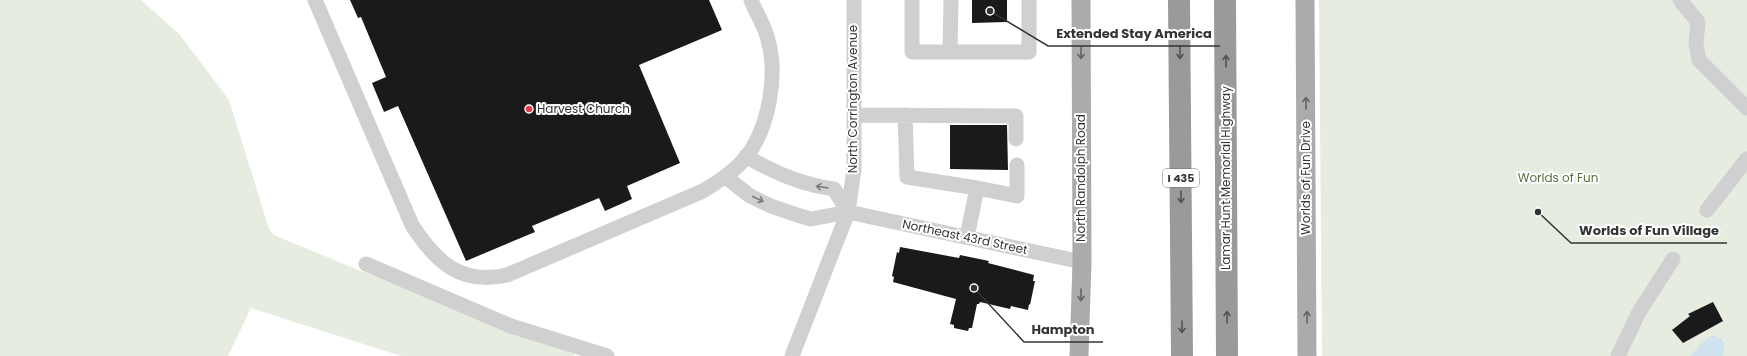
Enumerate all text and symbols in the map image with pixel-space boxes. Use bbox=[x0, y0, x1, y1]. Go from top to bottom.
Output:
callout: Extended Stay America bbox=[1048, 21, 1220, 46]
text: Extended Stay America bbox=[1056, 24, 1212, 43]
street label: North Corrington Avenue bbox=[844, 25, 861, 173]
one-way arrow bbox=[1077, 46, 1085, 59]
one-way arrow bbox=[1176, 46, 1184, 59]
one-way arrow bbox=[1222, 55, 1230, 68]
street label: Lamar Hunt Memorial Highway bbox=[1217, 86, 1234, 270]
one-way arrow bbox=[1302, 97, 1310, 110]
place label: Harvest Church bbox=[537, 100, 630, 117]
marker: Harvest Church bbox=[524, 104, 534, 114]
street label: North Randolph Road bbox=[1072, 114, 1089, 242]
street label: Worlds of Fun Drive bbox=[1297, 121, 1314, 235]
road number: I 435 bbox=[1163, 169, 1199, 187]
park label: Worlds of Fun bbox=[1518, 169, 1598, 186]
one-way arrow bbox=[816, 183, 829, 191]
one-way arrow bbox=[1177, 190, 1185, 203]
one-way arrow bbox=[751, 196, 763, 203]
street label: Northeast 43rd Street bbox=[901, 215, 1029, 258]
callout: Worlds of Fun Village bbox=[1571, 218, 1727, 243]
text: Worlds of Fun Village bbox=[1579, 221, 1719, 240]
one-way arrow bbox=[1077, 288, 1085, 301]
one-way arrow bbox=[1223, 311, 1231, 324]
one-way arrow bbox=[1303, 311, 1311, 324]
callout: Hampton bbox=[1024, 317, 1103, 342]
text: Hampton bbox=[1031, 320, 1095, 339]
one-way arrow bbox=[1178, 320, 1186, 333]

